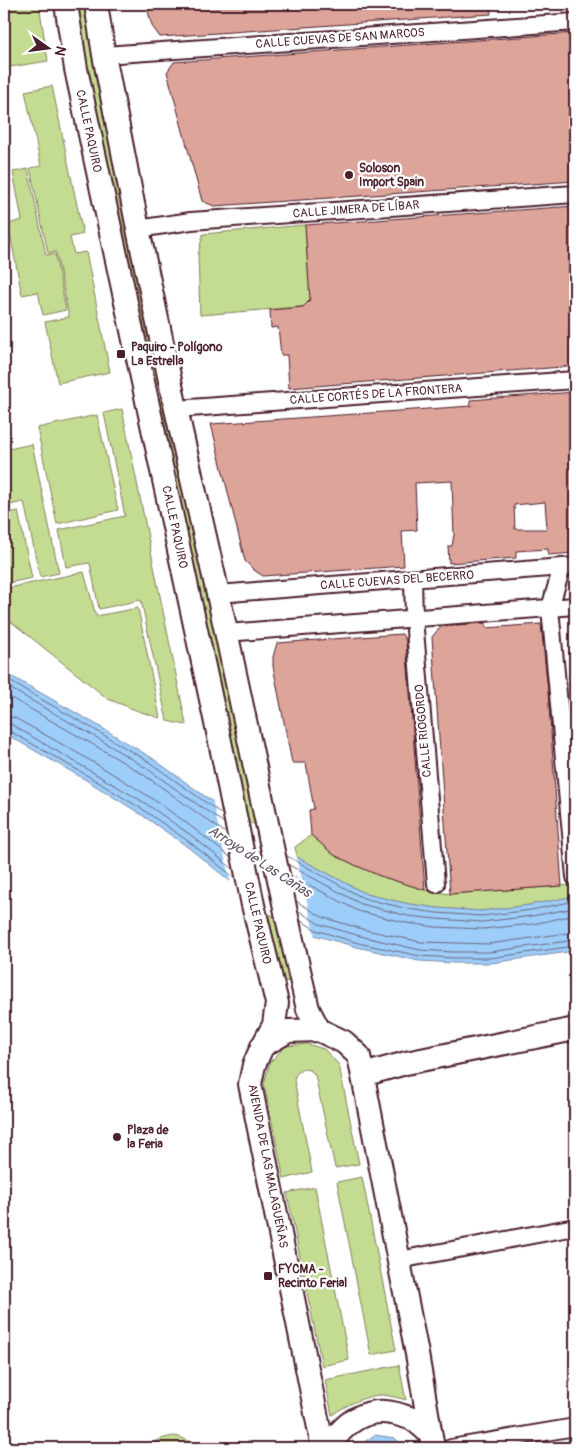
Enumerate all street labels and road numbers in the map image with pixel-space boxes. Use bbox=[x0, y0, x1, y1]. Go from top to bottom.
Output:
street label: CALLE CUEVAS DE SAN MARCOS bbox=[255, 25, 425, 52]
street label: CALLE PAQUIRO bbox=[72, 89, 105, 174]
street label: CALLE JIMERA DE LÍBAR bbox=[292, 197, 420, 221]
street label: CALLE CORTÉS DE LA FRONTERA bbox=[289, 380, 463, 408]
street label: CALLE PAQUIRO bbox=[158, 485, 191, 570]
street label: CALLE CUEVAS DEL BECERRO bbox=[320, 568, 475, 593]
street label: CALLE RIOGORDO bbox=[412, 684, 435, 778]
street label: CALLE PAQUIRO bbox=[241, 881, 274, 966]
street label: AVENIDA DE LAS MALAGUEÑAS bbox=[244, 1083, 292, 1249]

